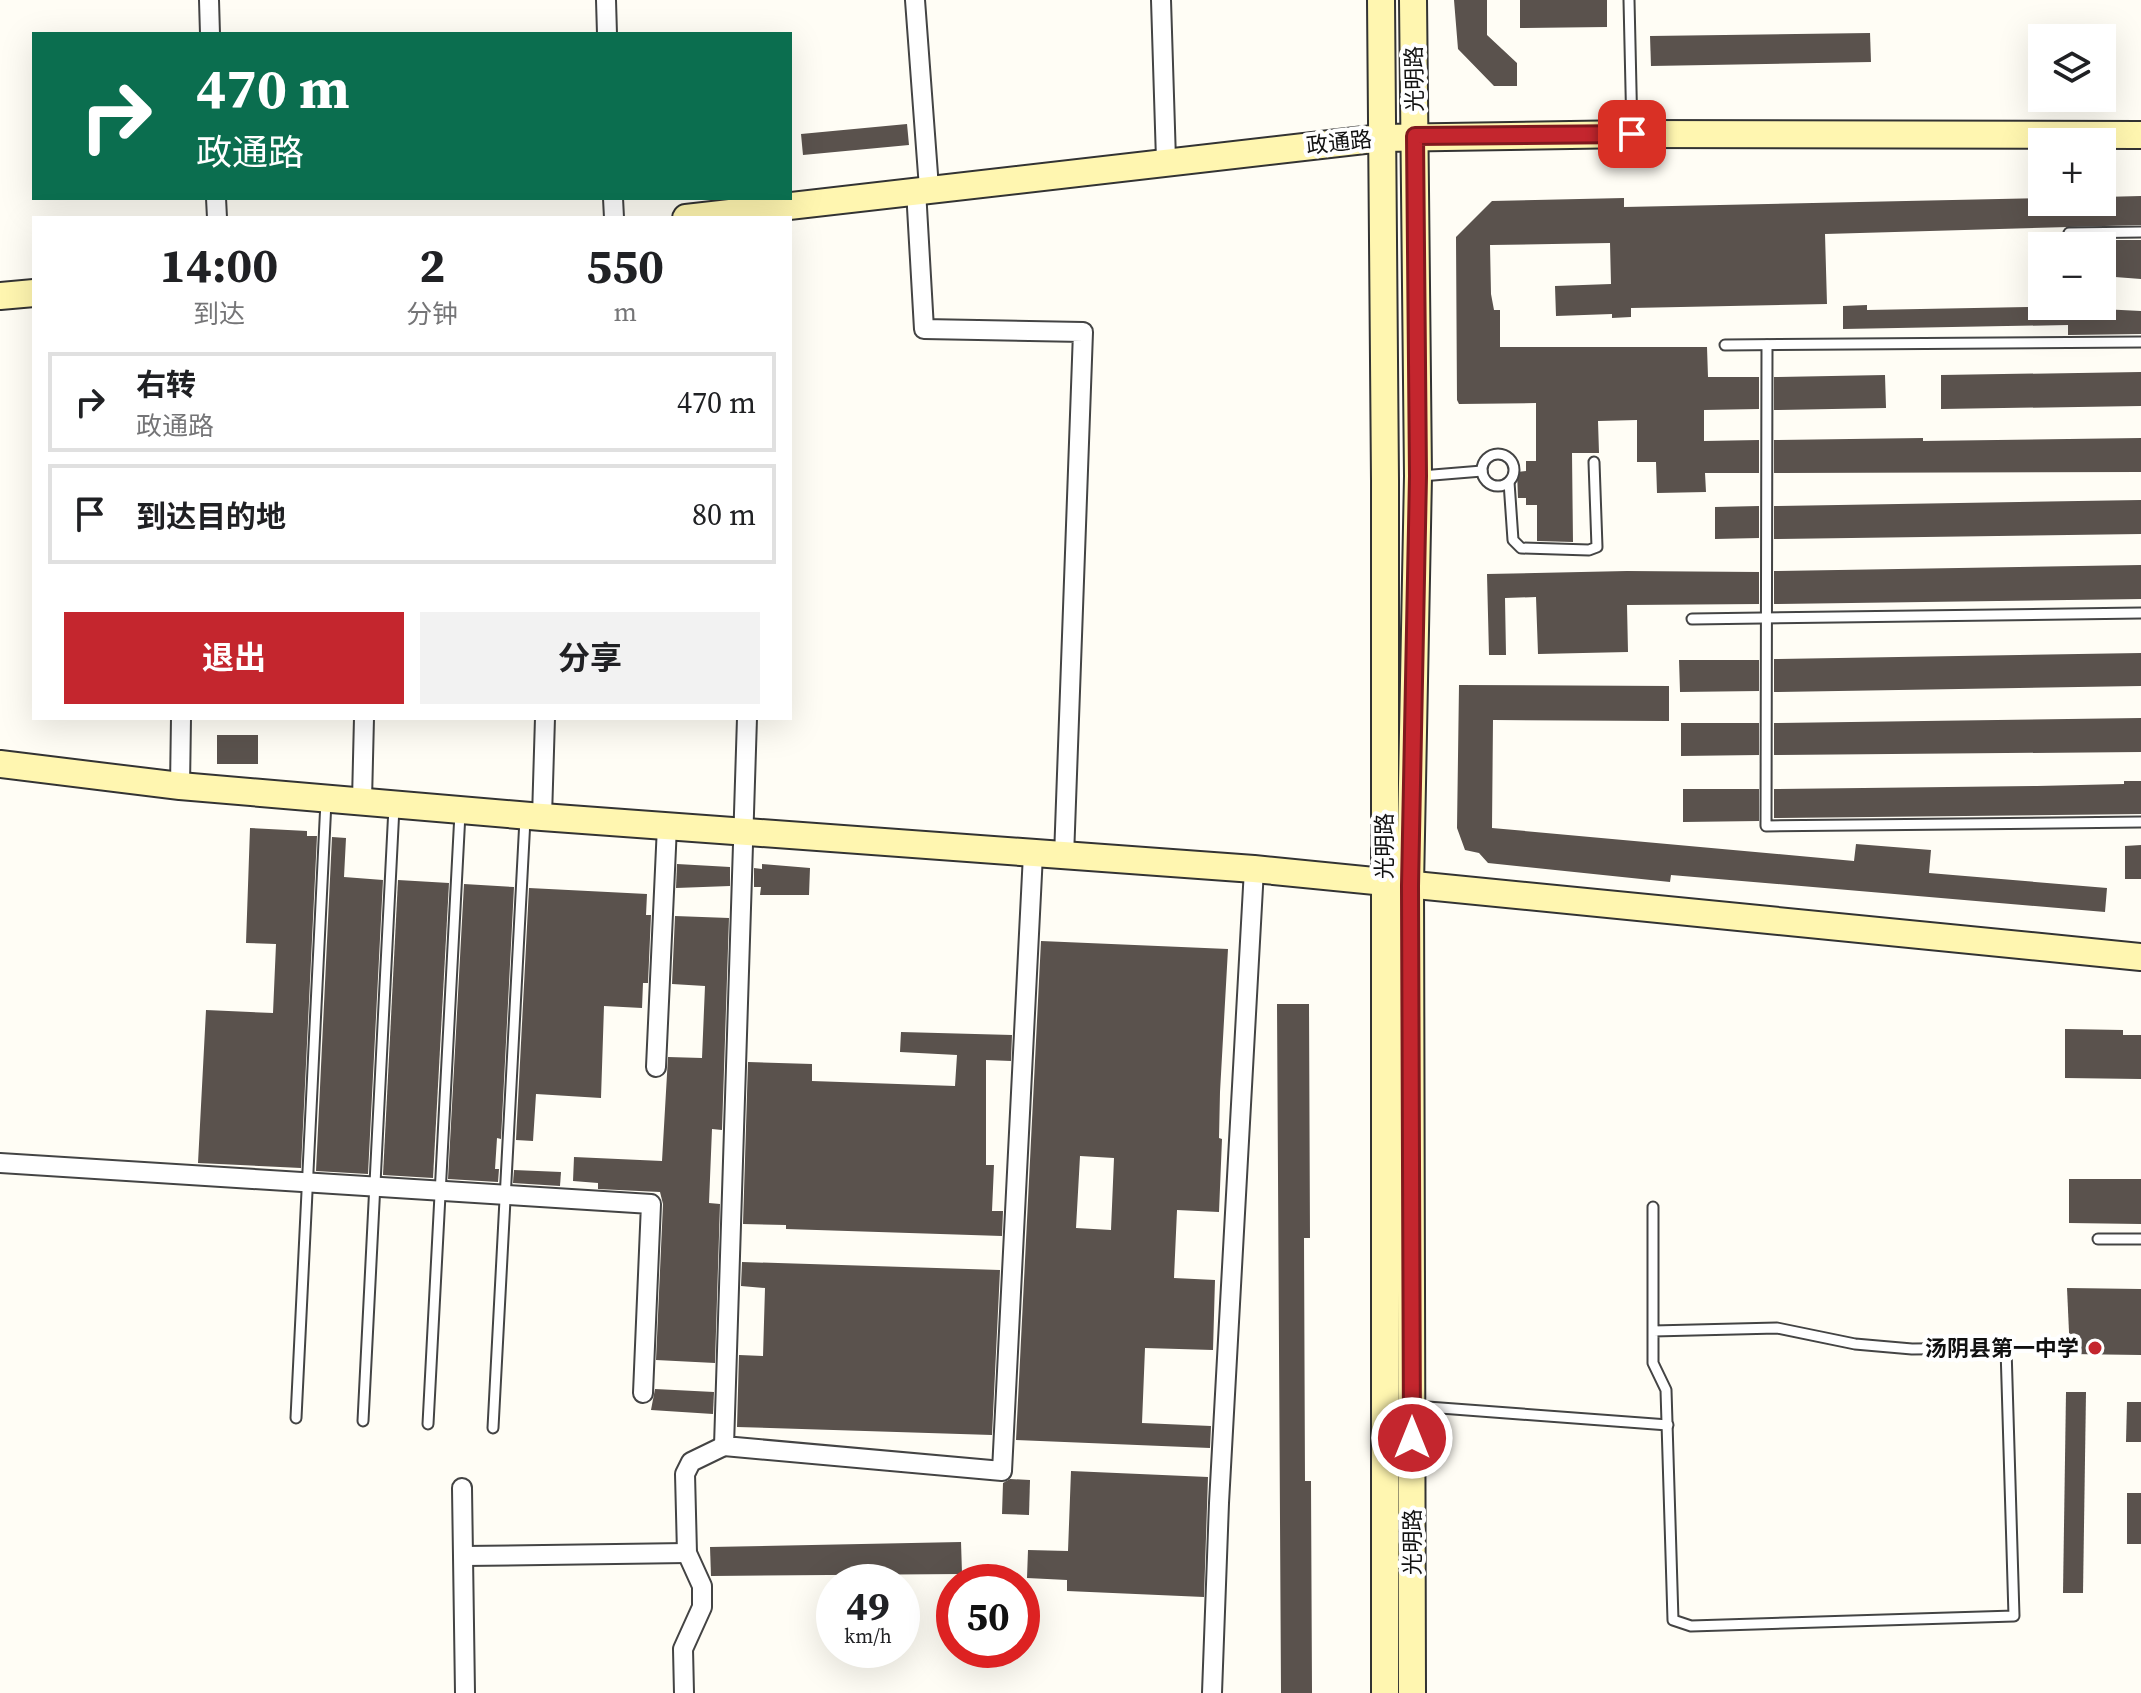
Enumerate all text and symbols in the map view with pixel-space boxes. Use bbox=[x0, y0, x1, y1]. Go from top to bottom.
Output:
map controls bbox=[2028, 24, 2116, 320]
button: layers bbox=[2028, 24, 2116, 112]
street label: 光明路 bbox=[1398, 46, 1430, 112]
text: 470 m bbox=[196, 50, 350, 127]
icon: right bbox=[64, 64, 168, 168]
pin bbox=[1598, 100, 1666, 168]
icon: arrive bbox=[1610, 112, 1654, 156]
street label: 政通路 bbox=[1305, 124, 1373, 160]
text: 政通路 bbox=[196, 128, 304, 177]
button: + bbox=[2028, 128, 2116, 216]
text: 14:00 bbox=[160, 232, 278, 298]
text: 2 bbox=[419, 232, 445, 298]
button: − bbox=[2028, 232, 2116, 320]
text: 550 bbox=[586, 233, 664, 299]
text: m bbox=[613, 294, 637, 330]
text: 到达 bbox=[193, 296, 245, 332]
text: 分钟 bbox=[406, 296, 458, 332]
text: 右转 bbox=[136, 364, 196, 405]
icon: right bbox=[68, 380, 112, 424]
text: 470 m bbox=[677, 382, 756, 423]
text: 政通路 bbox=[136, 408, 214, 444]
icon: arrive bbox=[68, 492, 112, 536]
text: 80 m bbox=[692, 494, 756, 535]
text: 到达目的地 bbox=[136, 496, 286, 537]
button: 退出 bbox=[64, 612, 404, 704]
button: 分享 bbox=[420, 612, 760, 704]
street label: 光明路 bbox=[1369, 813, 1399, 879]
place label: 汤阴县第一中学 bbox=[1925, 1333, 2079, 1363]
marker: 汤阴县第一中学 bbox=[2086, 1339, 2104, 1357]
position arrow bbox=[1370, 1396, 1454, 1480]
street label: 光明路 bbox=[1397, 1509, 1427, 1575]
speed limit sign: 50 bbox=[936, 1564, 1040, 1668]
text: 49 bbox=[846, 1579, 890, 1633]
text: km/h bbox=[844, 1622, 892, 1650]

